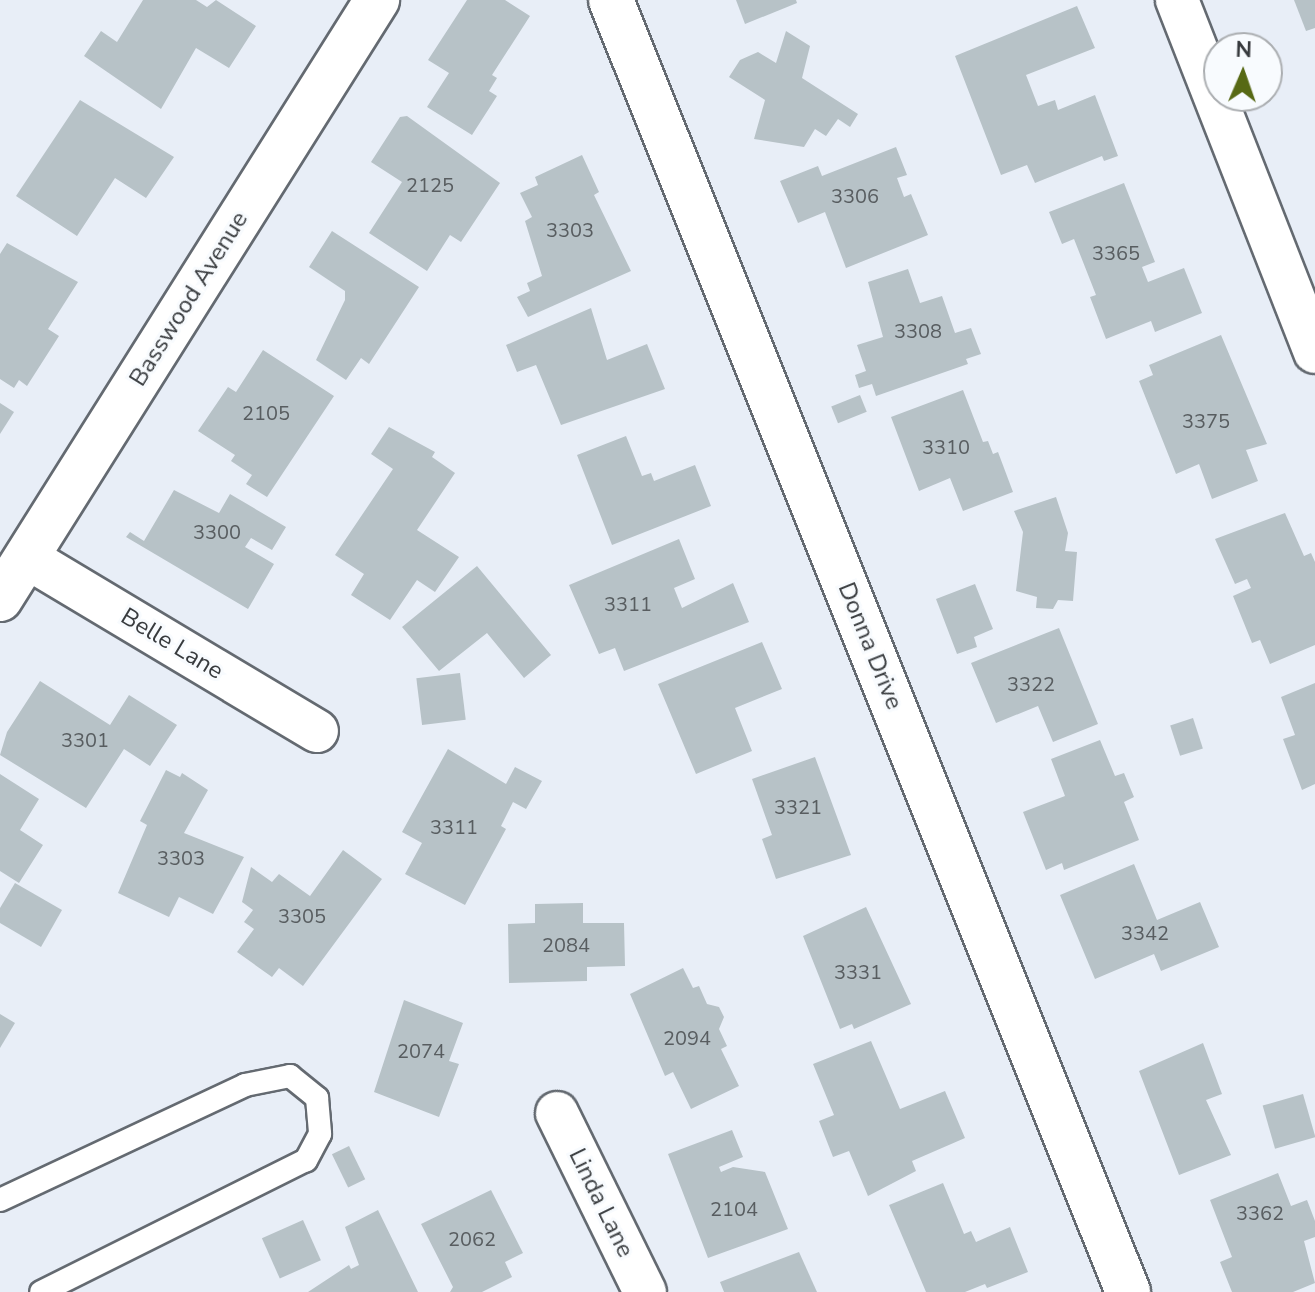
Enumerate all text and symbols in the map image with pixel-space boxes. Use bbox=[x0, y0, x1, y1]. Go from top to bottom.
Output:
north arrow bbox=[1203, 32, 1283, 112]
text: N bbox=[1235, 35, 1253, 65]
house number: 2125 bbox=[406, 173, 454, 197]
house number: 3306 bbox=[831, 184, 879, 208]
street label: Basswood Avenue bbox=[124, 206, 254, 392]
house number: 3303 bbox=[546, 218, 594, 242]
house number: 3365 bbox=[1092, 241, 1140, 265]
house number: 3308 bbox=[894, 319, 942, 343]
house number: 2105 bbox=[242, 401, 290, 425]
house number: 3375 bbox=[1182, 409, 1230, 433]
house number: 3310 bbox=[922, 435, 970, 459]
house number: 3300 bbox=[193, 520, 241, 544]
street label: Donna Drive bbox=[832, 578, 908, 714]
house number: 3311 bbox=[604, 592, 652, 616]
street label: Belle Lane bbox=[116, 602, 228, 686]
house number: 3322 bbox=[1007, 672, 1055, 696]
house number: 3301 bbox=[61, 728, 109, 752]
house number: 3321 bbox=[774, 795, 822, 819]
house number: 3311 bbox=[430, 815, 478, 839]
house number: 3303 bbox=[157, 846, 205, 870]
house number: 3305 bbox=[278, 904, 326, 928]
house number: 3342 bbox=[1121, 921, 1169, 945]
house number: 2084 bbox=[542, 933, 590, 957]
house number: 3331 bbox=[834, 960, 882, 984]
house number: 2094 bbox=[663, 1026, 711, 1050]
house number: 2074 bbox=[397, 1039, 445, 1063]
street label: Linda Lane bbox=[562, 1144, 640, 1262]
house number: 2104 bbox=[710, 1197, 758, 1221]
house number: 3362 bbox=[1236, 1201, 1284, 1225]
house number: 2062 bbox=[448, 1227, 496, 1251]

